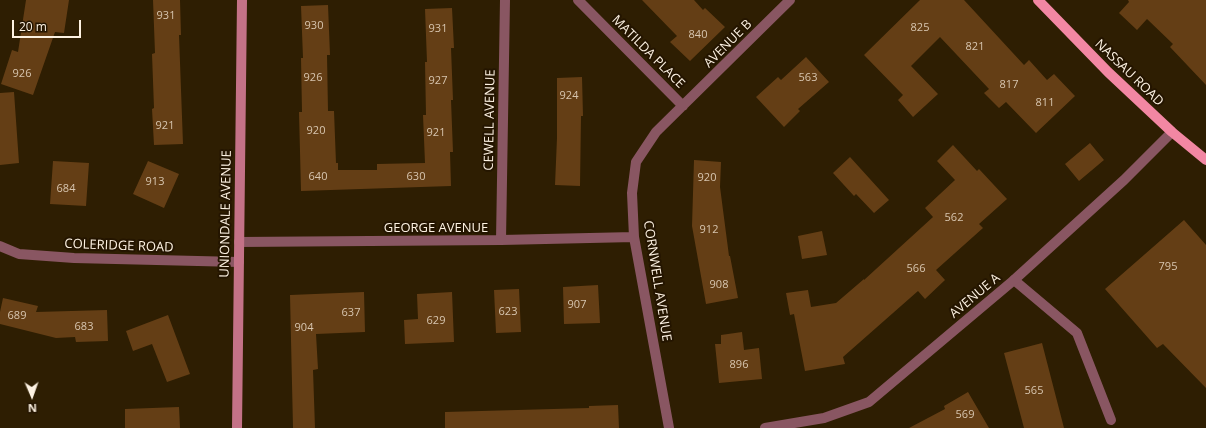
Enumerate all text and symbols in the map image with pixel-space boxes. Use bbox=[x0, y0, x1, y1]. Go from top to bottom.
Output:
house number: 931 bbox=[157, 9, 175, 23]
scale bar bbox=[14, 12, 83, 38]
street label: MATILDA PLACE bbox=[608, 12, 688, 92]
street label: AVENUE B bbox=[701, 17, 755, 71]
text: 20 m bbox=[19, 18, 47, 35]
house number: 930 bbox=[305, 19, 323, 33]
house number: 825 bbox=[911, 21, 929, 35]
house number: 931 bbox=[429, 22, 447, 36]
house number: 840 bbox=[689, 28, 707, 42]
street label: NASSAU ROAD bbox=[1092, 36, 1166, 110]
house number: 821 bbox=[966, 40, 984, 54]
house number: 926 bbox=[13, 67, 31, 81]
street label: CEWELL AVENUE bbox=[481, 69, 499, 171]
house number: 926 bbox=[304, 71, 322, 85]
house number: 563 bbox=[799, 71, 817, 85]
house number: 927 bbox=[429, 74, 447, 88]
house number: 817 bbox=[1000, 78, 1018, 92]
house number: 924 bbox=[560, 89, 578, 103]
house number: 811 bbox=[1036, 96, 1054, 110]
house number: 921 bbox=[156, 119, 174, 133]
house number: 920 bbox=[307, 124, 325, 138]
house number: 921 bbox=[427, 126, 445, 140]
street label: UNIONDALE AVENUE bbox=[217, 150, 235, 278]
house number: 640 bbox=[309, 170, 327, 184]
house number: 630 bbox=[407, 170, 425, 184]
house number: 920 bbox=[698, 171, 716, 185]
house number: 913 bbox=[146, 175, 164, 189]
house number: 684 bbox=[57, 182, 75, 196]
house number: 562 bbox=[945, 211, 963, 225]
street label: GEORGE AVENUE bbox=[384, 220, 488, 236]
street label: CORNWELL AVENUE bbox=[640, 220, 674, 342]
house number: 912 bbox=[700, 223, 718, 237]
street label: COLERIDGE ROAD bbox=[64, 236, 174, 256]
house number: 795 bbox=[1159, 260, 1177, 274]
house number: 566 bbox=[907, 262, 925, 276]
street label: AVENUE A bbox=[947, 270, 1003, 322]
house number: 908 bbox=[710, 278, 728, 292]
house number: 907 bbox=[568, 298, 586, 312]
house number: 623 bbox=[499, 305, 517, 319]
house number: 637 bbox=[342, 306, 360, 320]
house number: 689 bbox=[8, 309, 26, 323]
house number: 629 bbox=[427, 314, 445, 328]
house number: 683 bbox=[75, 320, 93, 334]
house number: 904 bbox=[295, 321, 313, 335]
house number: 896 bbox=[730, 358, 748, 372]
north arrow bbox=[12, 376, 52, 416]
house number: 565 bbox=[1025, 384, 1043, 398]
text: N bbox=[28, 401, 37, 416]
house number: 569 bbox=[956, 408, 974, 422]

